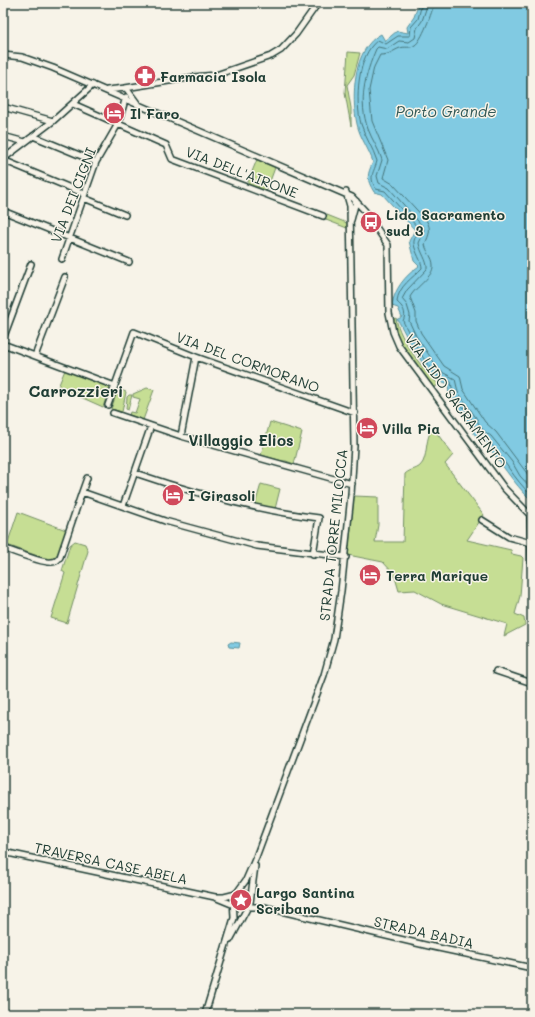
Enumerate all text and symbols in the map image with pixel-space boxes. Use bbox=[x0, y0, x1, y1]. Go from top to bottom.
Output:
pharmacy icon: Farmacia Isola bbox=[132, 63, 158, 89]
place label: Farmacia Isola bbox=[160, 67, 267, 86]
hotel icon: Il Faro bbox=[101, 100, 127, 126]
water label: Porto Grande bbox=[396, 101, 496, 121]
place label: Il Faro bbox=[130, 104, 180, 123]
street label: VIA DELL'AIRONE bbox=[183, 142, 301, 202]
street label: VIA DEI CIGNI bbox=[46, 145, 100, 245]
place label: Lido Sacramento sud 3 bbox=[386, 205, 506, 240]
bus stop icon: Lido Sacramento sud 3 bbox=[358, 209, 384, 235]
street label: VIA DEL CORMORANO bbox=[174, 327, 322, 397]
street label: VIA LIDO SACRAMENTO bbox=[401, 330, 511, 472]
district label: Carrozzieri bbox=[29, 380, 123, 401]
hotel icon: Villa Pia bbox=[354, 415, 380, 441]
place label: Villa Pia bbox=[382, 419, 440, 438]
district label: Villaggio Elios bbox=[188, 430, 294, 450]
street label: STRADA TORRE MILOCCA bbox=[315, 448, 351, 622]
hotel icon: I Girasoli bbox=[160, 482, 186, 508]
place label: I Girasoli bbox=[188, 486, 256, 505]
hotel icon: Terra Marique bbox=[357, 562, 383, 588]
place label: Terra Marique bbox=[386, 566, 488, 585]
street label: TRAVERSA CASE ABELA bbox=[33, 837, 189, 889]
place label: Largo Santina Scribano bbox=[256, 883, 355, 918]
place icon: Largo Santina Scribano bbox=[228, 887, 254, 913]
street label: STRADA BADIA bbox=[372, 911, 476, 953]

